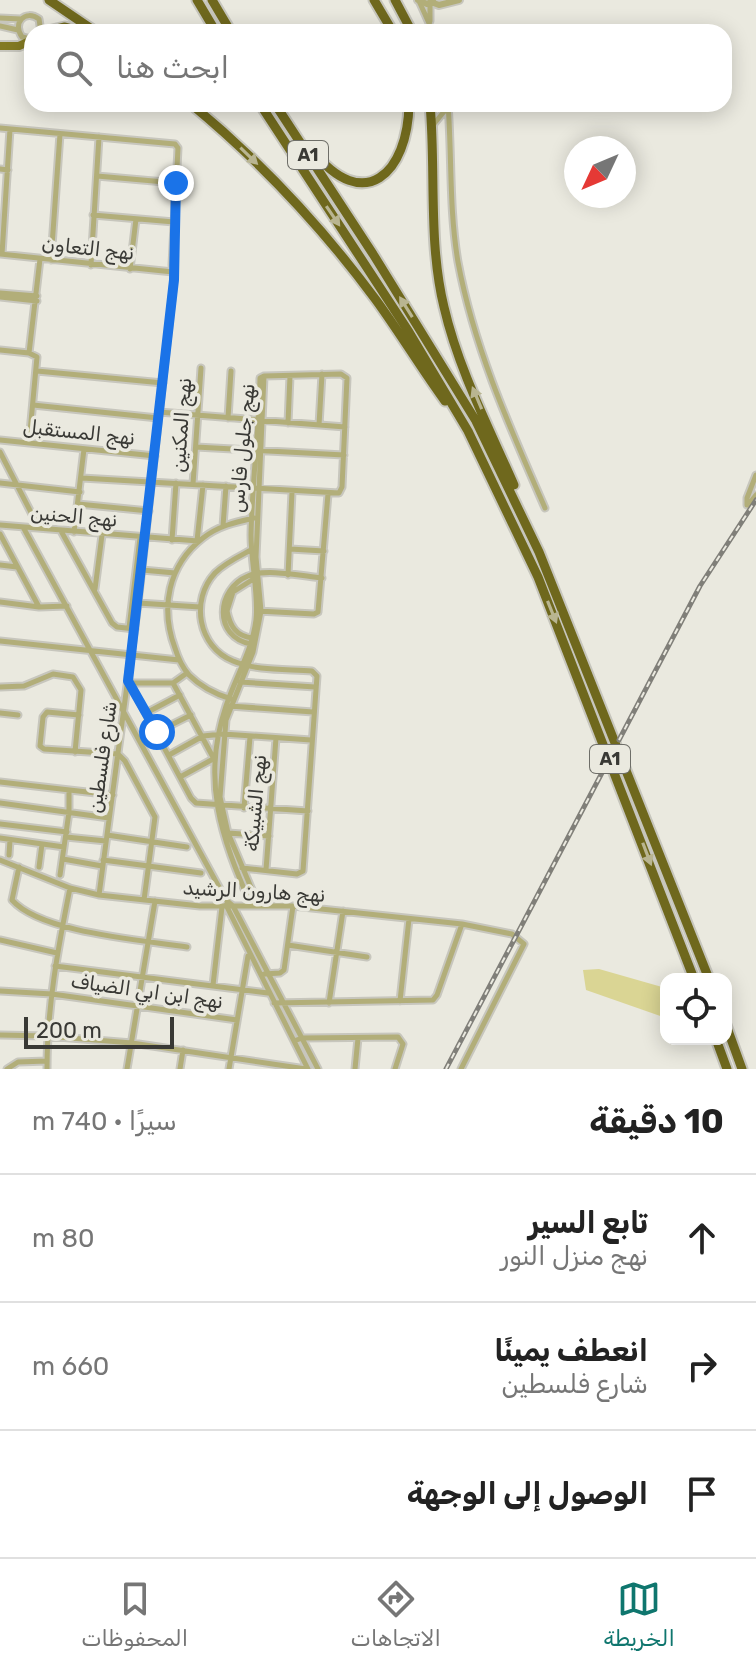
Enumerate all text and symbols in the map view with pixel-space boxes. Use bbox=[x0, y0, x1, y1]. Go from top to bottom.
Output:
search box bbox=[24, 24, 732, 112]
icon: search bbox=[52, 46, 96, 90]
text: ابحث هنا bbox=[116, 50, 229, 86]
north arrow bbox=[564, 136, 636, 208]
road number: A1 bbox=[288, 141, 328, 169]
one-way arrow bbox=[239, 146, 258, 164]
route end bbox=[158, 165, 194, 201]
one-way arrow bbox=[326, 205, 340, 227]
street label: نهج التعاون bbox=[40, 231, 135, 267]
one-way arrow bbox=[399, 296, 414, 317]
street label: نهج المكنين bbox=[166, 377, 198, 473]
street label: نهج جلول فارس bbox=[224, 382, 262, 514]
one-way arrow bbox=[471, 386, 484, 410]
street label: نهج المستقبل bbox=[21, 414, 136, 452]
street label: نهج الحنين bbox=[29, 500, 118, 534]
one-way arrow bbox=[546, 600, 559, 624]
street label: شارع فلسطين bbox=[82, 700, 124, 815]
route start bbox=[139, 714, 175, 750]
road number: A1 bbox=[590, 745, 630, 773]
street label: نهج الشبيكة bbox=[239, 754, 273, 853]
one-way arrow bbox=[640, 842, 653, 866]
street label: نهج هارون الرشيد bbox=[182, 875, 326, 909]
street label: نهج ابن ابي الضياف bbox=[69, 968, 225, 1017]
map controls bbox=[660, 973, 732, 1045]
button: locate bbox=[660, 973, 732, 1045]
scale bar bbox=[24, 1013, 174, 1049]
text: 200 m bbox=[36, 1017, 102, 1044]
text: 10 دقيقة bbox=[589, 1101, 724, 1142]
text: سيرًا · 740 m bbox=[32, 1106, 177, 1137]
text: تابع السير bbox=[528, 1205, 648, 1241]
icon: ahead bbox=[680, 1216, 724, 1260]
text: 80 m bbox=[32, 1223, 95, 1254]
text: نهج منزل النور bbox=[501, 1241, 648, 1272]
text: انعطف يمينًا bbox=[494, 1333, 648, 1369]
icon: right bbox=[680, 1344, 724, 1388]
text: 660 m bbox=[32, 1351, 109, 1382]
text: شارع فلسطين bbox=[501, 1369, 648, 1400]
icon: arrive bbox=[680, 1472, 724, 1516]
text: الوصول إلى الوجهة bbox=[407, 1476, 648, 1512]
tab: المحفوظات bbox=[81, 1577, 188, 1652]
tab: الاتجاهات bbox=[351, 1577, 441, 1652]
tab: الخريطة bbox=[603, 1577, 675, 1652]

